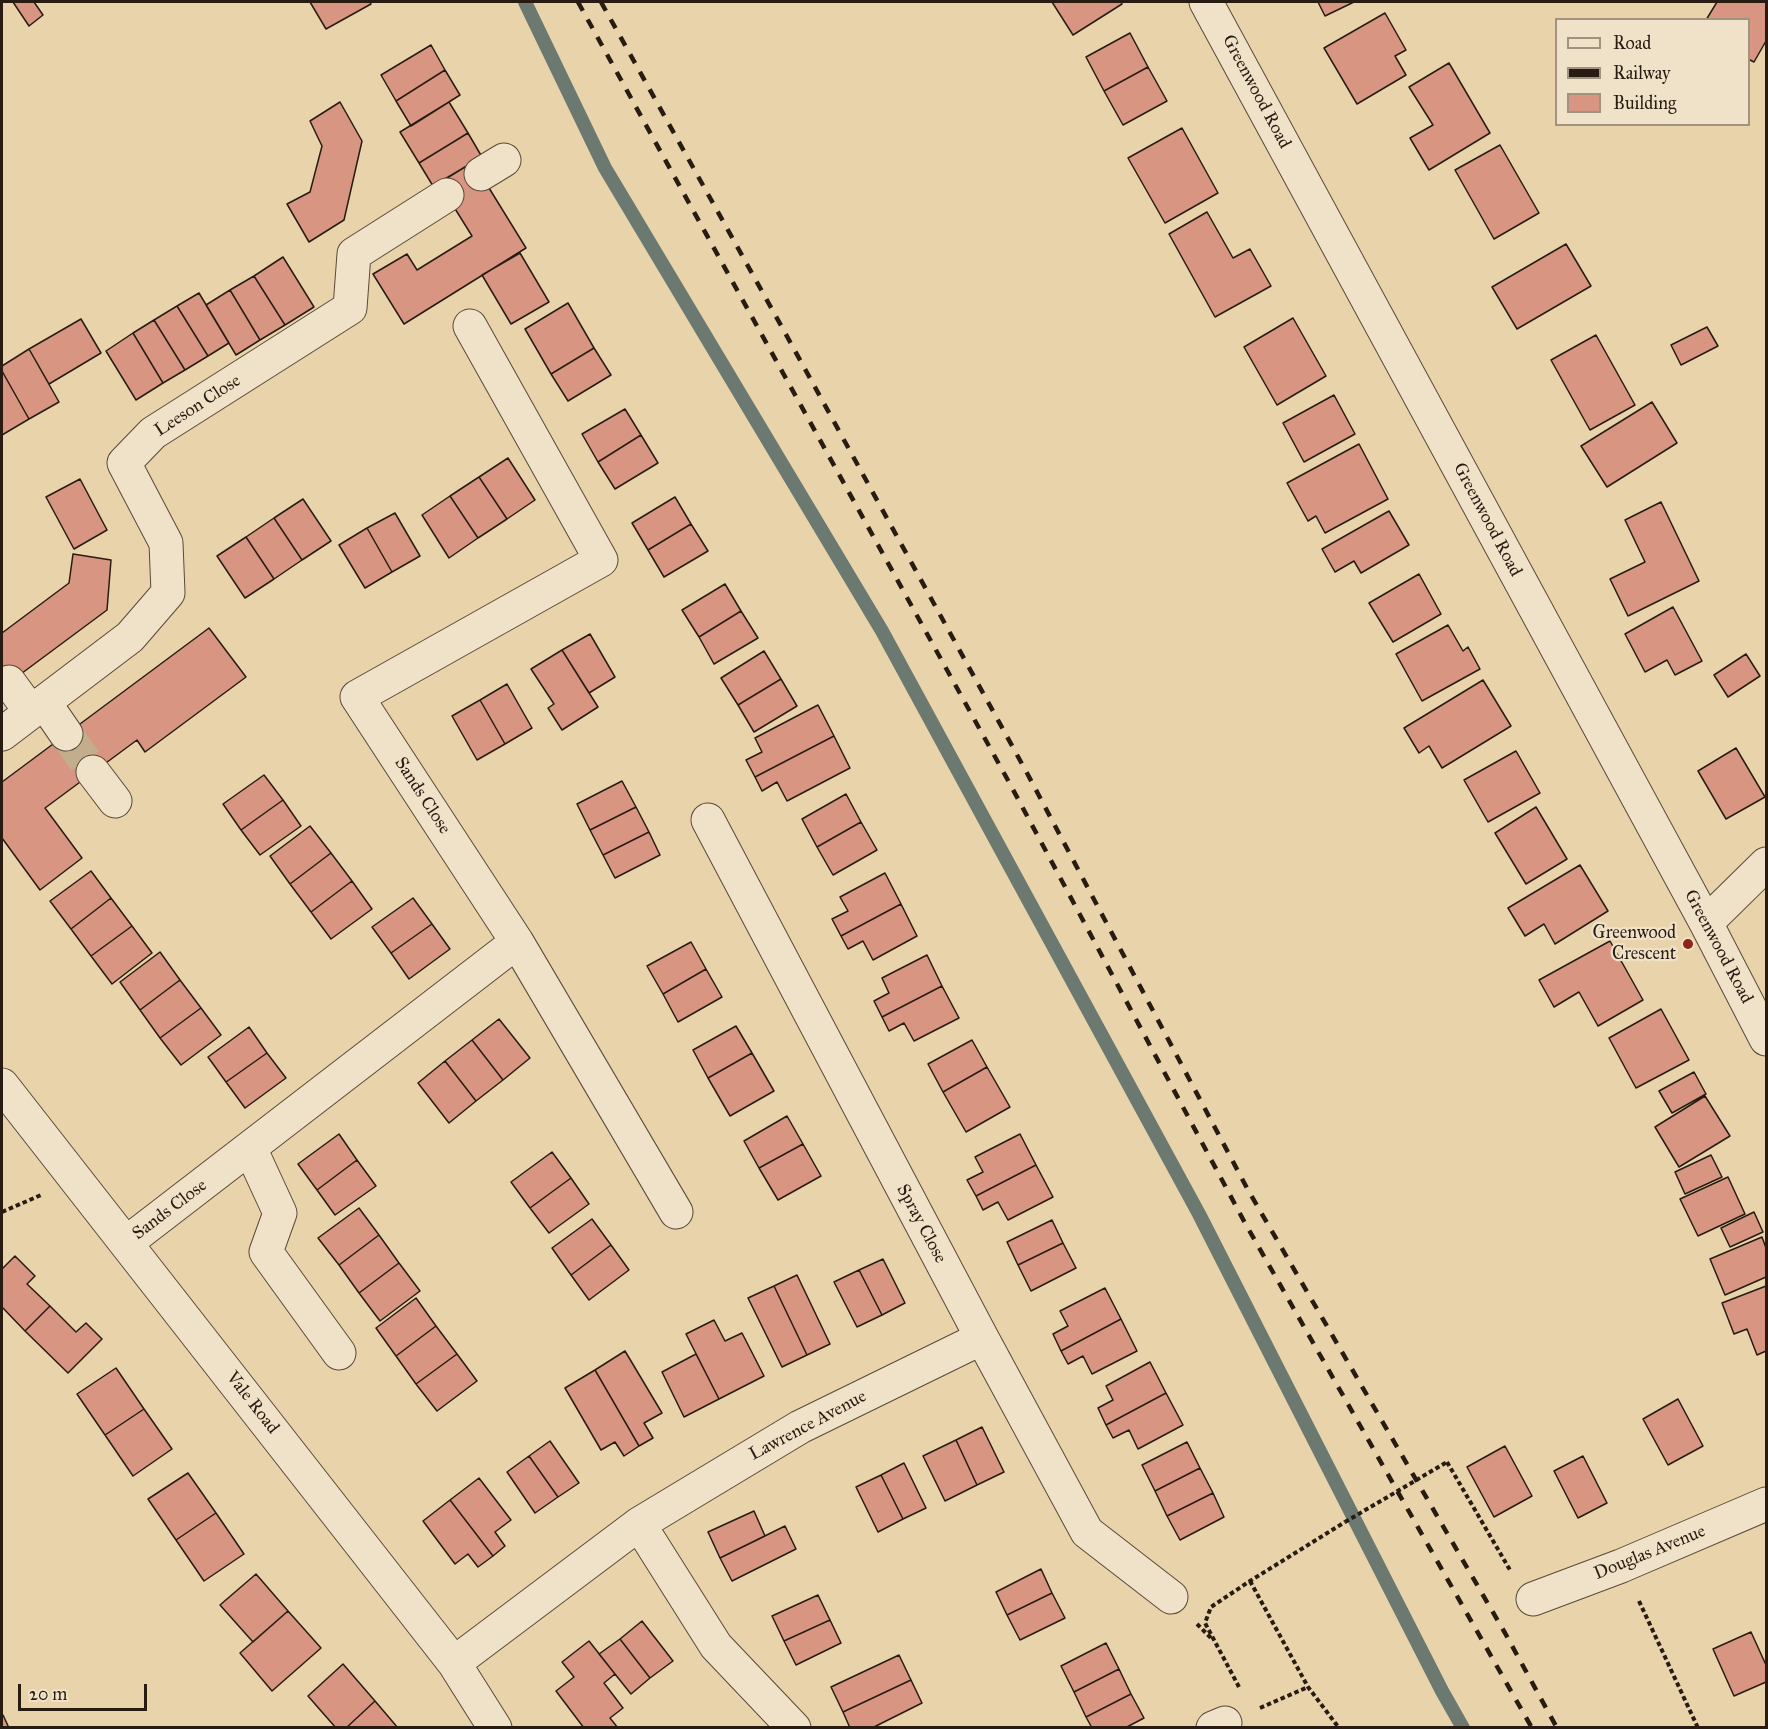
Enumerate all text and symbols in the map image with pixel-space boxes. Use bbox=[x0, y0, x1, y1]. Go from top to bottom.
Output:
legend bbox=[1555, 18, 1750, 126]
street label: Greenwood Road bbox=[1217, 31, 1295, 153]
text: Road bbox=[1613, 32, 1651, 54]
text: Railway bbox=[1613, 62, 1670, 84]
text: Building bbox=[1613, 92, 1676, 114]
street label: Leeson Close bbox=[151, 370, 245, 442]
street label: Greenwood Road bbox=[1448, 459, 1526, 581]
street label: Sands Close bbox=[389, 753, 455, 839]
street label: Greenwood Road bbox=[1679, 886, 1757, 1008]
place label: Greenwood Crescent bbox=[1593, 923, 1676, 966]
marker: Greenwood Crescent bbox=[1681, 937, 1695, 951]
street label: Sands Close bbox=[129, 1175, 211, 1245]
street label: Spray Close bbox=[891, 1181, 951, 1267]
street label: Vale Road bbox=[221, 1367, 283, 1439]
street label: Lawrence Avenue bbox=[746, 1386, 870, 1466]
street label: Douglas Avenue bbox=[1591, 1521, 1709, 1585]
scale bar bbox=[21, 1672, 150, 1710]
text: 20 m bbox=[29, 1683, 67, 1705]

